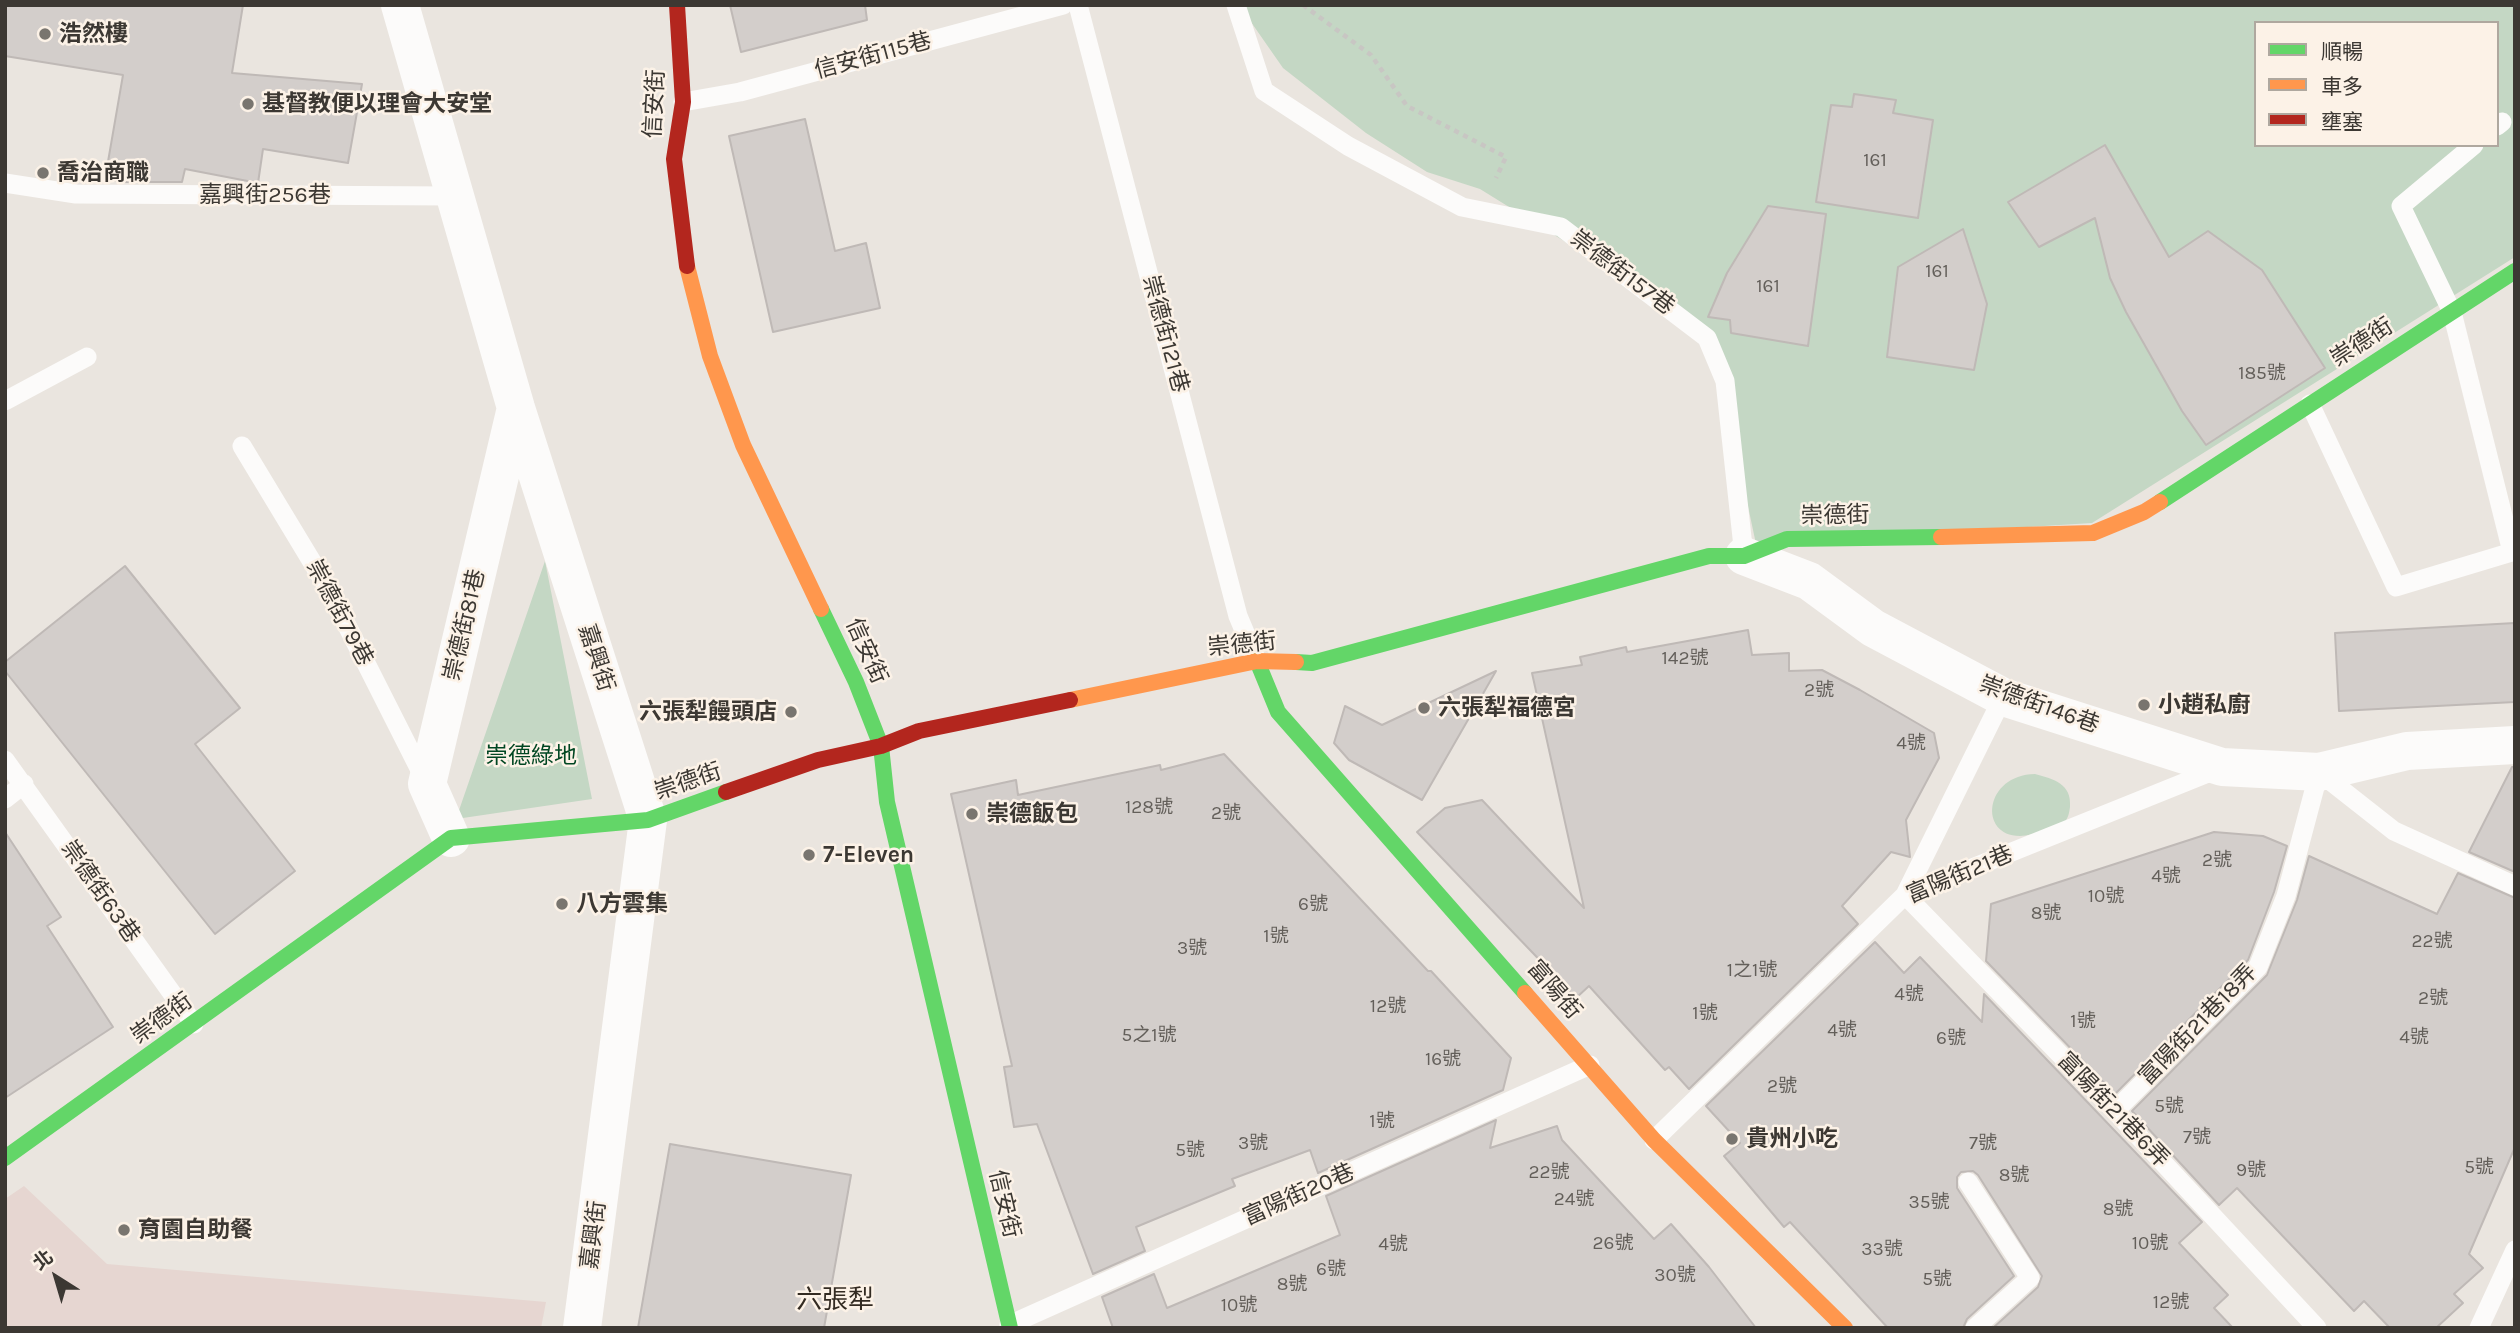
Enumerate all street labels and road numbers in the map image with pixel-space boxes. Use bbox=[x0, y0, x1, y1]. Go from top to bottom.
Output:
street label: 信安街115巷 bbox=[811, 27, 935, 85]
street label: 信安街 bbox=[639, 69, 671, 139]
street label: 嘉興街256巷 bbox=[199, 181, 331, 209]
street label: 崇德街157巷 bbox=[1564, 225, 1680, 321]
street label: 崇德街121巷 bbox=[1136, 272, 1194, 396]
street label: 崇德街 bbox=[2326, 313, 2398, 373]
street label: 崇德街 bbox=[1800, 502, 1870, 530]
street label: 崇德街79巷 bbox=[300, 555, 378, 671]
street label: 崇德街81巷 bbox=[439, 566, 491, 684]
street label: 信安街 bbox=[839, 614, 893, 688]
street label: 嘉興街 bbox=[572, 621, 620, 695]
street label: 崇德街 bbox=[1206, 628, 1278, 662]
street label: 崇德街146巷 bbox=[1975, 671, 2103, 739]
street label: 崇德街 bbox=[651, 758, 725, 806]
street label: 崇德街63巷 bbox=[55, 835, 145, 949]
street label: 富陽街21巷 bbox=[1903, 840, 2017, 910]
street label: 富陽街 bbox=[1521, 955, 1587, 1025]
street label: 富陽街21巷18弄 bbox=[2133, 959, 2263, 1091]
street label: 崇德街 bbox=[126, 988, 198, 1050]
street label: 富陽街21巷6弄 bbox=[2051, 1047, 2175, 1173]
street label: 富陽街20巷 bbox=[1239, 1158, 1359, 1232]
street label: 信安街 bbox=[983, 1167, 1025, 1241]
street label: 嘉興街 bbox=[576, 1199, 612, 1271]

